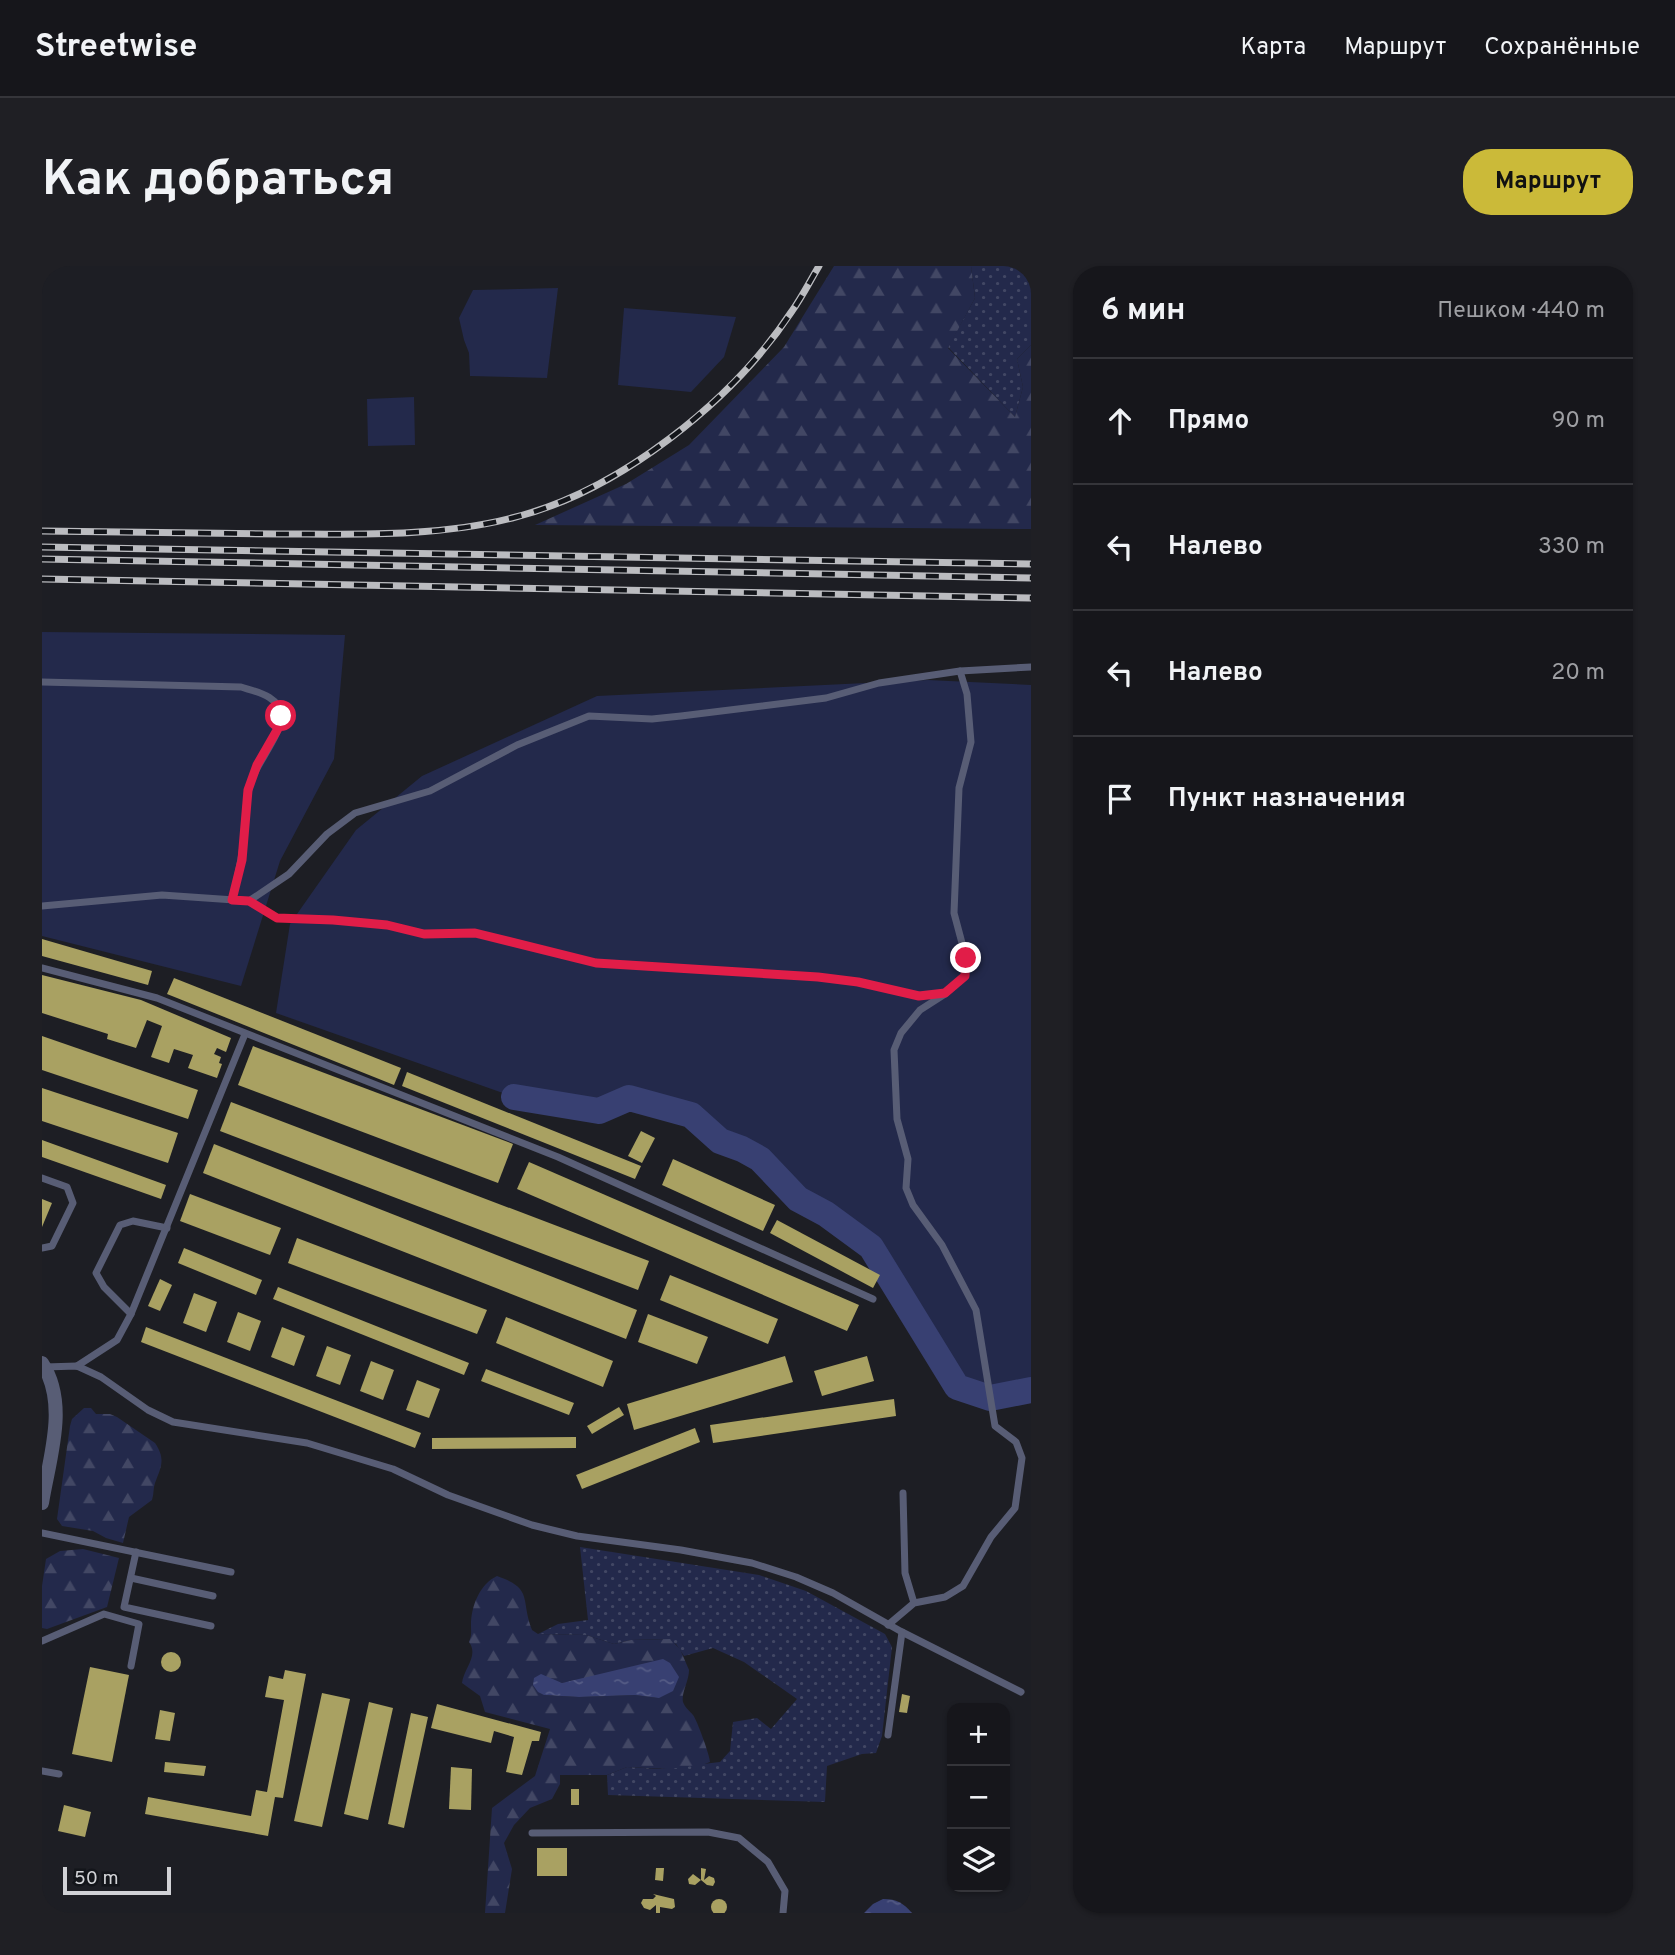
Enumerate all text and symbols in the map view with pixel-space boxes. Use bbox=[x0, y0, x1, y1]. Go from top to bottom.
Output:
text: Streetwise bbox=[35, 27, 197, 69]
text: Карта bbox=[1240, 33, 1306, 63]
text: Маршрут bbox=[1344, 33, 1446, 63]
text: Сохранённые bbox=[1484, 33, 1640, 63]
button: Маршрут bbox=[1463, 149, 1633, 215]
text: Как добраться bbox=[42, 151, 394, 213]
text: 6 мин bbox=[1101, 293, 1185, 330]
text: Пешком · 440 m bbox=[1437, 297, 1605, 326]
icon: ahead bbox=[1101, 402, 1139, 440]
text: Прямо bbox=[1168, 405, 1249, 438]
text: 90 m bbox=[1552, 407, 1605, 436]
icon: left bbox=[1101, 528, 1139, 566]
text: Налево bbox=[1168, 531, 1263, 564]
text: 330 m bbox=[1538, 533, 1605, 562]
icon: left bbox=[1101, 654, 1139, 692]
text: Налево bbox=[1168, 657, 1263, 690]
text: 20 m bbox=[1551, 659, 1605, 688]
route start bbox=[265, 700, 296, 731]
icon: arrive bbox=[1101, 780, 1139, 818]
text: Пункт назначения bbox=[1168, 783, 1406, 816]
route end bbox=[950, 942, 981, 973]
map controls bbox=[947, 1703, 1010, 1892]
button: + bbox=[947, 1703, 1010, 1766]
button: − bbox=[947, 1766, 1010, 1829]
button: layers bbox=[947, 1829, 1010, 1892]
scale bar bbox=[63, 1864, 172, 1896]
text: 50 m bbox=[74, 1867, 119, 1891]

